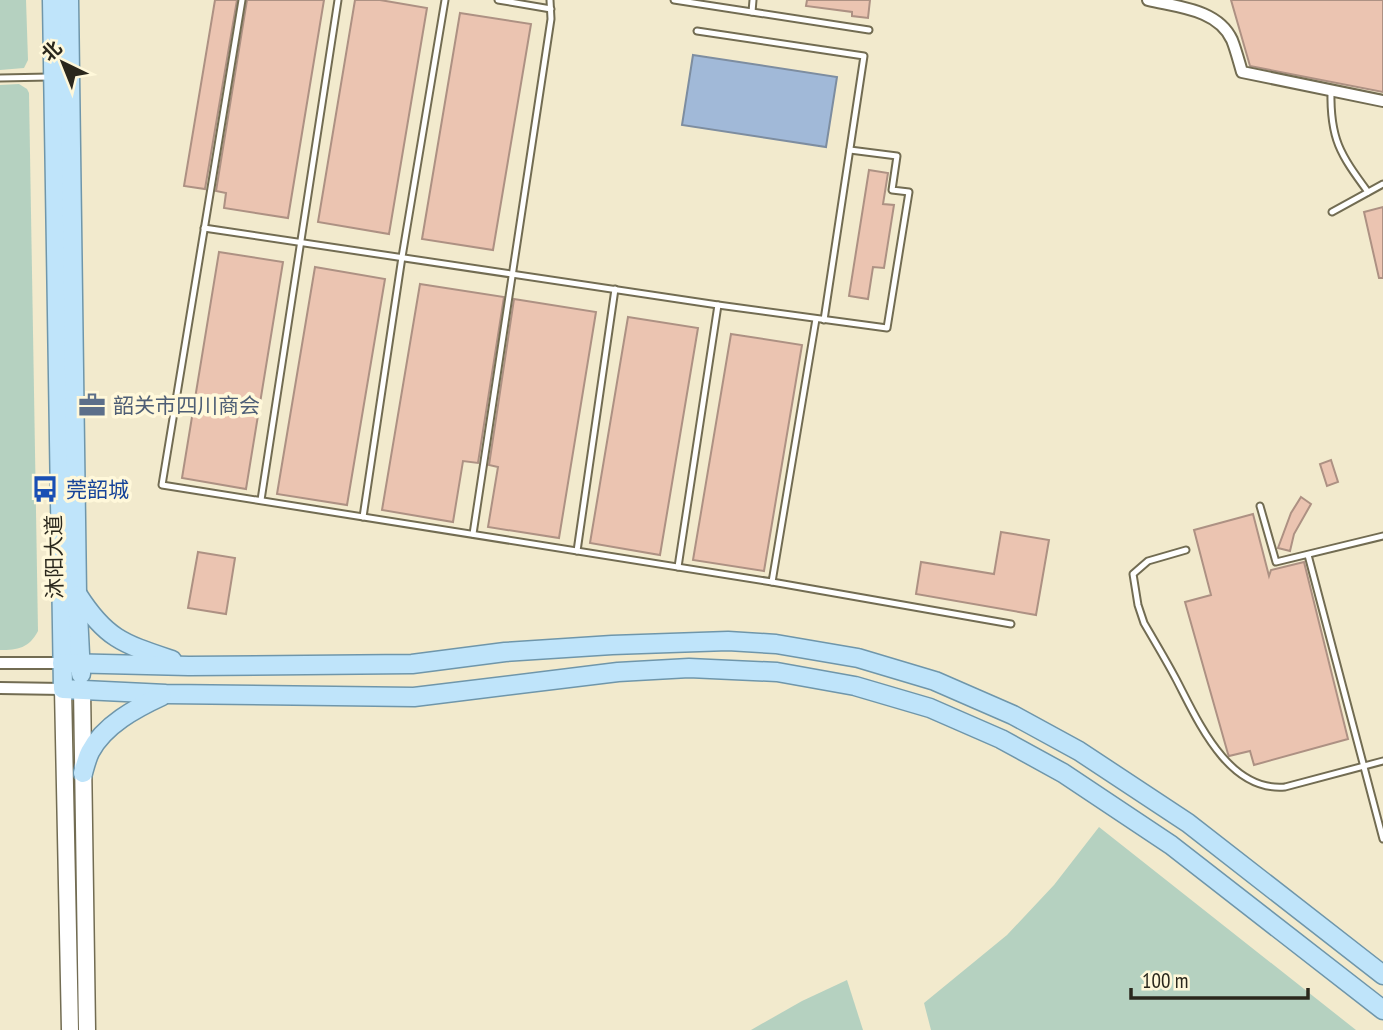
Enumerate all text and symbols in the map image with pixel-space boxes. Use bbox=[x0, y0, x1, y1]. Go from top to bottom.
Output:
north arrow bbox=[28, 28, 98, 98]
text: 北 bbox=[36, 35, 67, 66]
office icon: 韶关市四川商会 bbox=[77, 390, 107, 420]
place label: 韶关市四川商会 bbox=[113, 392, 260, 419]
bus stop icon: 莞韶城 bbox=[30, 474, 60, 504]
place label: 莞韶城 bbox=[66, 476, 129, 503]
street label: 沐阳大道 bbox=[40, 515, 68, 599]
scale bar bbox=[1131, 956, 1308, 1000]
text: 100 m bbox=[1142, 967, 1188, 994]

